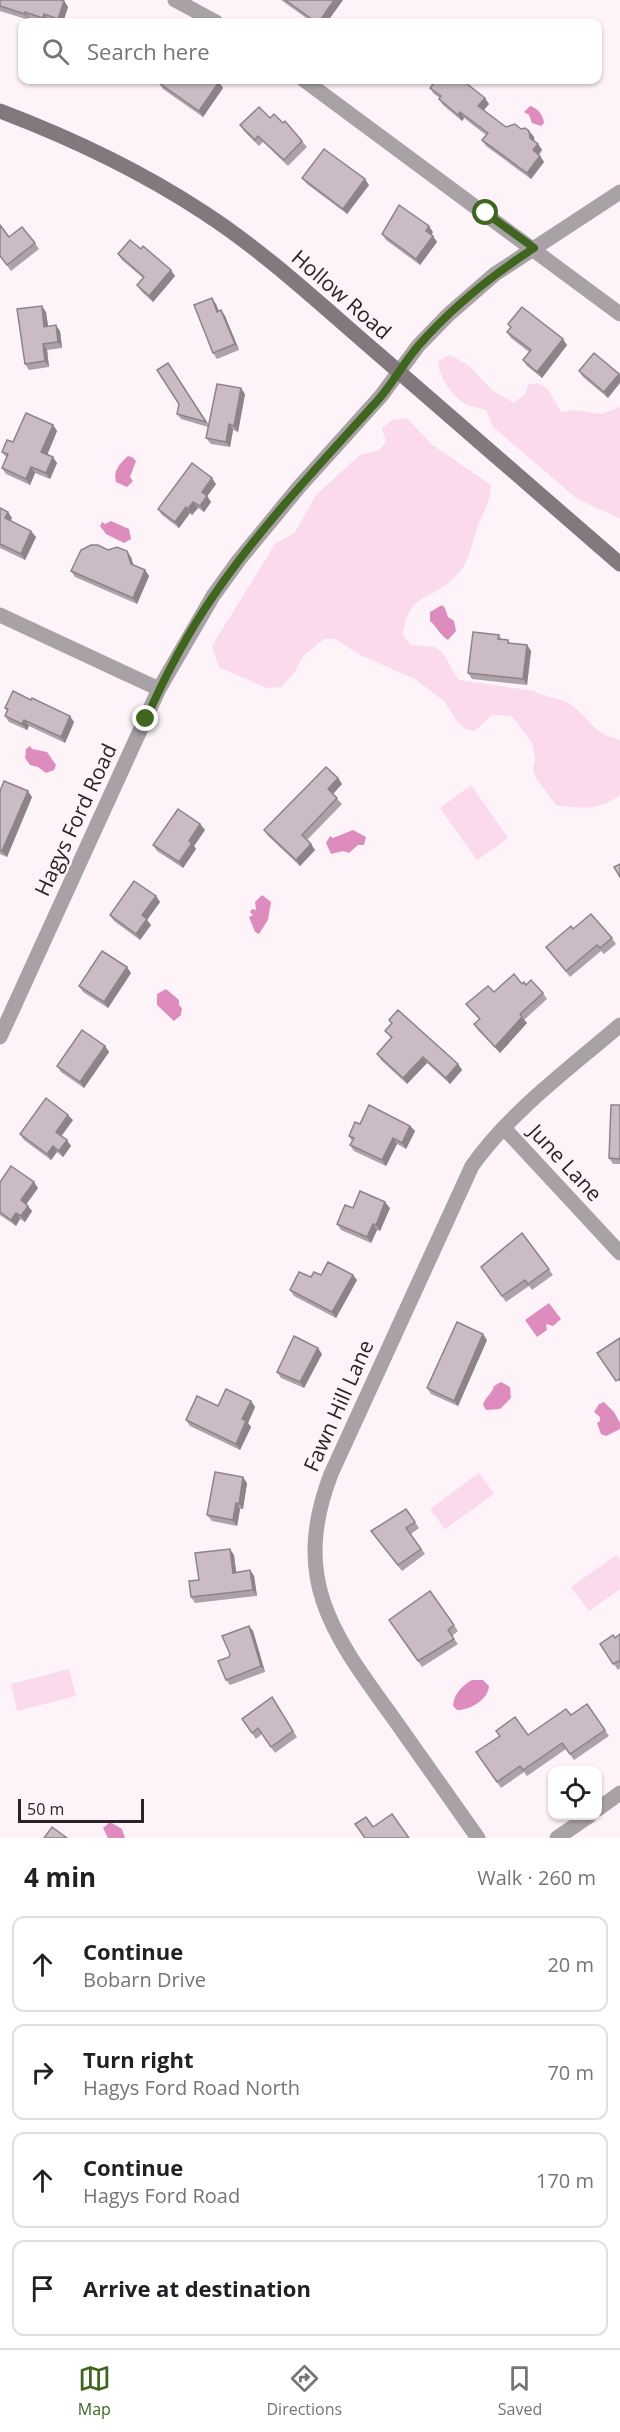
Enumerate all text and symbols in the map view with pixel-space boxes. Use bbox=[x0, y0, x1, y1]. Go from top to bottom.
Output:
search box bbox=[18, 18, 602, 84]
icon: search bbox=[39, 35, 72, 68]
text: Search here bbox=[87, 36, 210, 66]
route start bbox=[472, 199, 498, 225]
street label: Hollow Road bbox=[286, 243, 397, 345]
route end bbox=[132, 705, 158, 731]
street label: Hagys Ford Road bbox=[28, 739, 123, 900]
street label: June Lane bbox=[521, 1116, 609, 1207]
street label: Fawn Hill Lane bbox=[297, 1335, 380, 1476]
map controls bbox=[548, 1766, 602, 1820]
button: locate bbox=[548, 1766, 602, 1820]
scale bar bbox=[18, 1796, 144, 1824]
text: 50 m bbox=[27, 1798, 64, 1820]
text: 4 min bbox=[24, 1859, 96, 1895]
text: Walk · 260 m bbox=[477, 1864, 596, 1891]
text: Continue bbox=[83, 1936, 183, 1966]
icon: ahead bbox=[26, 1948, 59, 1981]
text: 20 m bbox=[547, 1951, 594, 1978]
text: Bobarn Drive bbox=[83, 1966, 206, 1993]
text: Turn right bbox=[83, 2044, 194, 2074]
icon: right bbox=[26, 2056, 59, 2089]
text: 70 m bbox=[547, 2059, 594, 2086]
text: Hagys Ford Road North bbox=[83, 2074, 300, 2101]
text: Continue bbox=[83, 2152, 183, 2182]
icon: ahead bbox=[26, 2164, 59, 2197]
text: 170 m bbox=[536, 2167, 594, 2194]
text: Hagys Ford Road bbox=[83, 2182, 240, 2209]
icon: arrive bbox=[26, 2272, 59, 2305]
text: Arrive at destination bbox=[83, 2273, 311, 2303]
tab: Map bbox=[78, 2362, 111, 2420]
tab: Directions bbox=[266, 2362, 342, 2420]
tab: Saved bbox=[498, 2362, 542, 2420]

